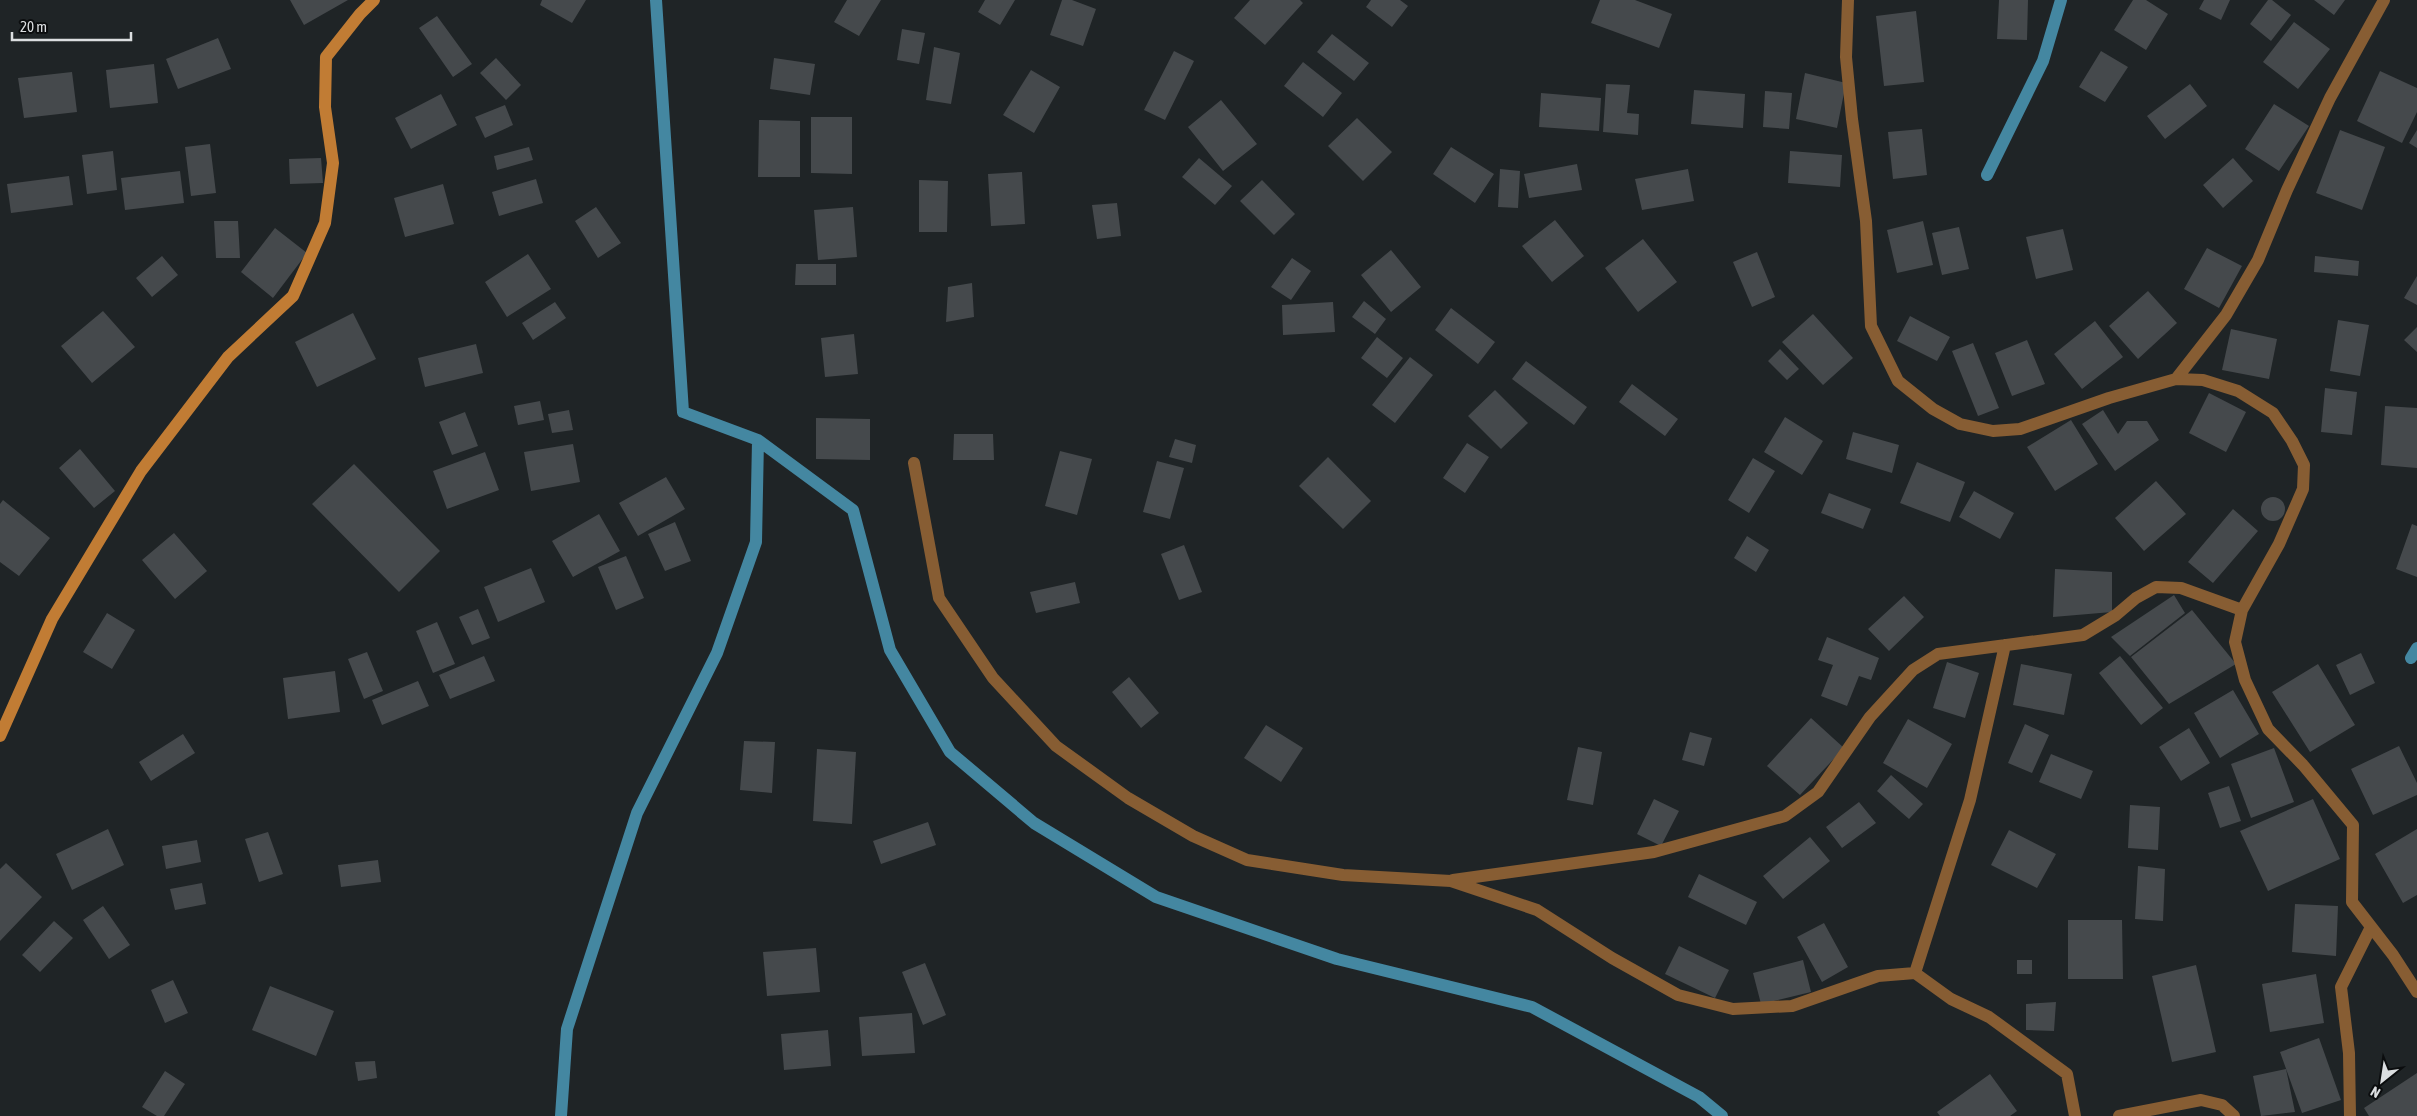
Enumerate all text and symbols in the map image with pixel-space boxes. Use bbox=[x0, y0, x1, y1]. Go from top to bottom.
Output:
scale bar bbox=[12, 10, 131, 42]
text: 20 m bbox=[20, 18, 47, 35]
north arrow bbox=[2357, 1056, 2407, 1106]
text: N bbox=[2368, 1083, 2383, 1101]

